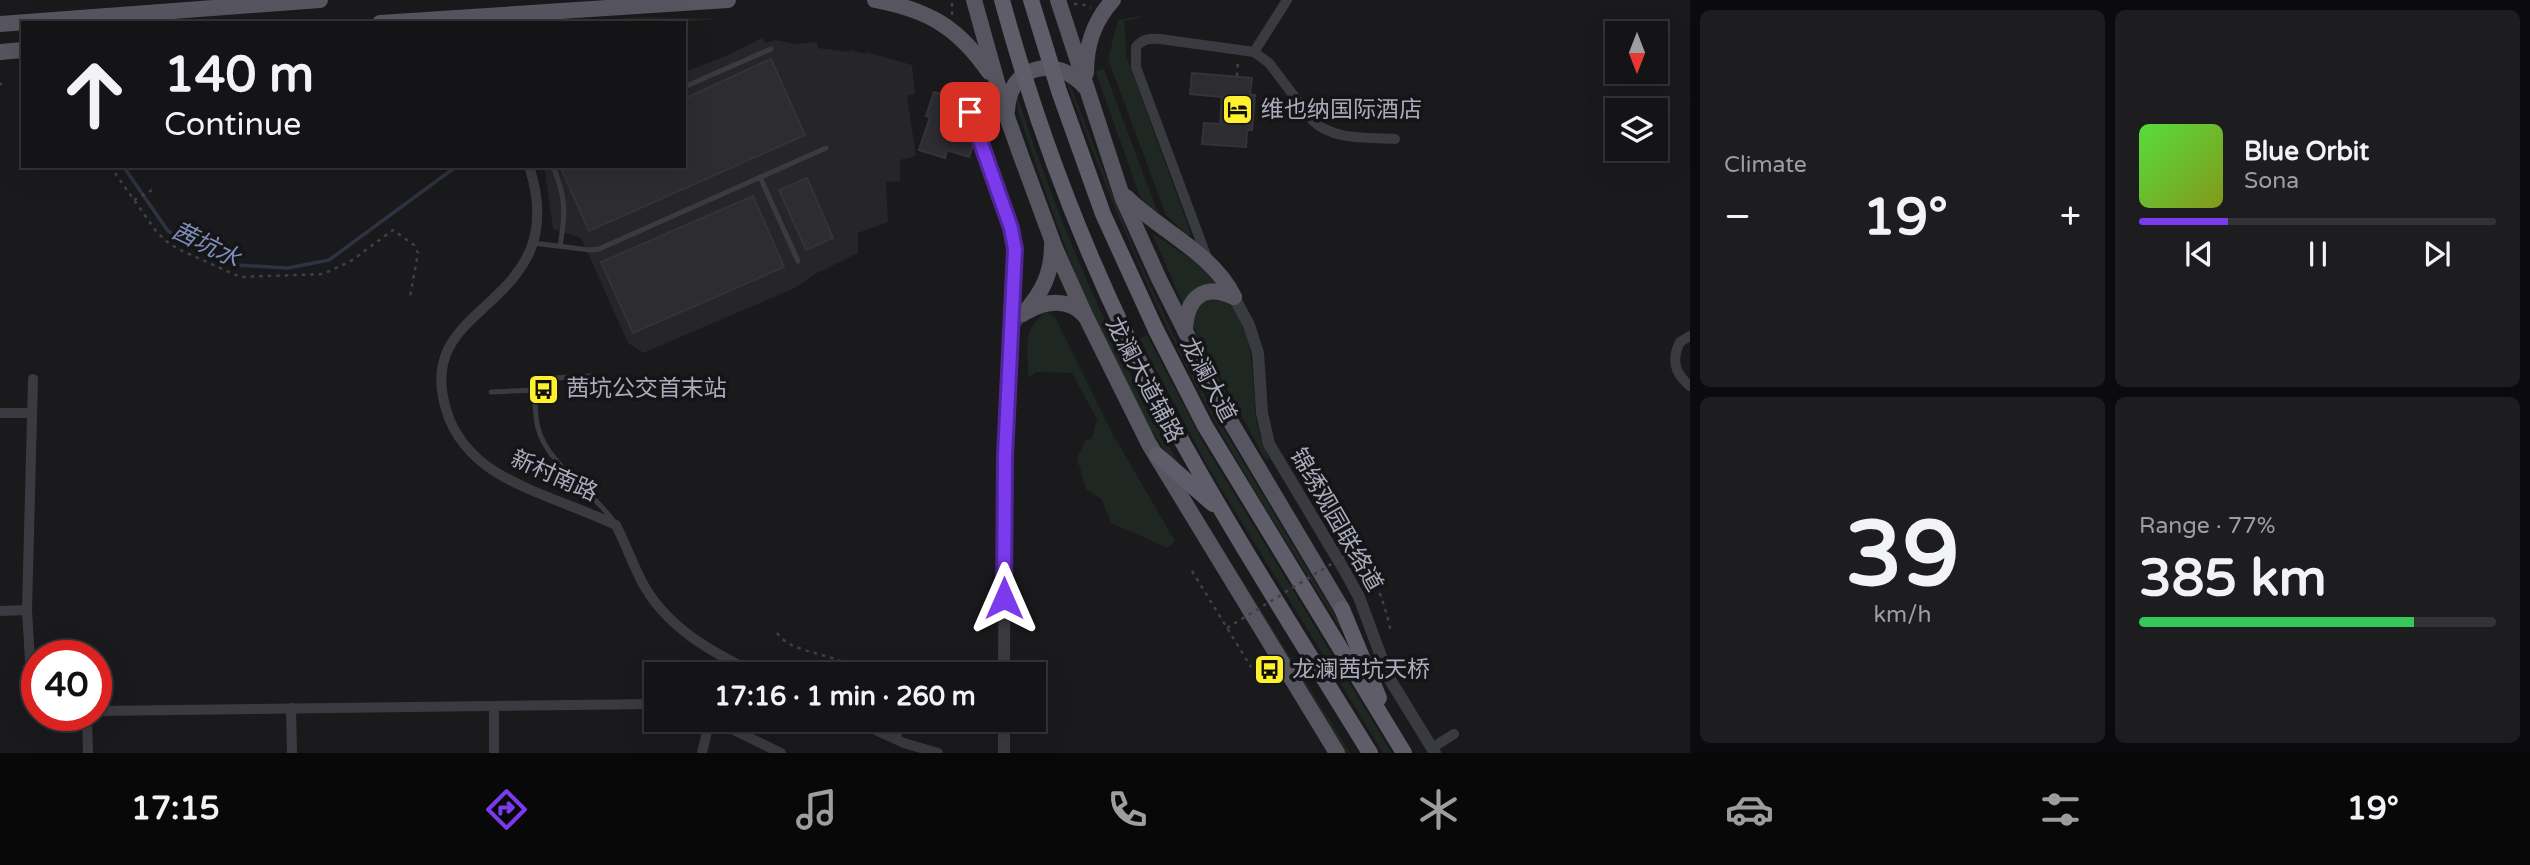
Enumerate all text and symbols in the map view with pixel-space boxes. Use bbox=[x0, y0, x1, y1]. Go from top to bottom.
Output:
north arrow bbox=[1605, 21, 1668, 84]
map controls bbox=[1605, 21, 1668, 161]
text: 140 m bbox=[164, 46, 314, 105]
icon: ahead bbox=[49, 49, 140, 140]
pin bbox=[940, 82, 1000, 142]
icon: arrive bbox=[951, 93, 989, 131]
hotel icon: 维也纳国际酒店 bbox=[1221, 93, 1255, 127]
place label: 维也纳国际酒店 bbox=[1261, 96, 1422, 124]
button: layers bbox=[1605, 98, 1668, 161]
text: Continue bbox=[164, 106, 301, 144]
text: Blue Orbit bbox=[2244, 136, 2369, 167]
text: Climate bbox=[1724, 151, 1807, 179]
text: Sona bbox=[2244, 167, 2299, 195]
text: 19° bbox=[1863, 186, 1948, 249]
text: − bbox=[1724, 194, 1751, 240]
text: + bbox=[2060, 194, 2081, 240]
water label: 茜坑水 bbox=[167, 216, 246, 274]
icon: previous bbox=[2180, 235, 2218, 273]
icon: pause bbox=[2299, 235, 2337, 273]
icon: next bbox=[2418, 235, 2456, 273]
street label: 龙澜大道辅路 bbox=[1099, 313, 1189, 447]
street label: 龙澜大道 bbox=[1174, 333, 1242, 427]
bus stop icon: 茜坑公交首末站 bbox=[526, 372, 560, 406]
place label: 茜坑公交首末站 bbox=[566, 375, 727, 403]
street label: 锦绣观园联络道 bbox=[1284, 443, 1388, 597]
street label: 新村南路 bbox=[506, 445, 602, 507]
text: 39 bbox=[1845, 500, 1960, 610]
text: Range · 77% bbox=[2139, 512, 2275, 540]
text: 385 km bbox=[2139, 547, 2327, 610]
position arrow bbox=[967, 561, 1041, 635]
text: km/h bbox=[1874, 601, 1931, 629]
speed limit sign: 40 bbox=[21, 640, 112, 731]
bus stop icon: 龙澜茜坑天桥 bbox=[1252, 653, 1286, 687]
place label: 龙澜茜坑天桥 bbox=[1292, 656, 1430, 684]
text: 17:16 · 1 min · 260 m bbox=[714, 681, 976, 712]
icon: directions bbox=[482, 785, 531, 834]
icon: music bbox=[792, 785, 841, 834]
icon: phone bbox=[1103, 785, 1152, 834]
icon: climate bbox=[1414, 785, 1463, 834]
icon: car bbox=[1725, 785, 1774, 834]
icon: filters bbox=[2036, 785, 2085, 834]
text: 17:15 bbox=[131, 790, 220, 828]
text: 19° bbox=[2347, 790, 2399, 828]

